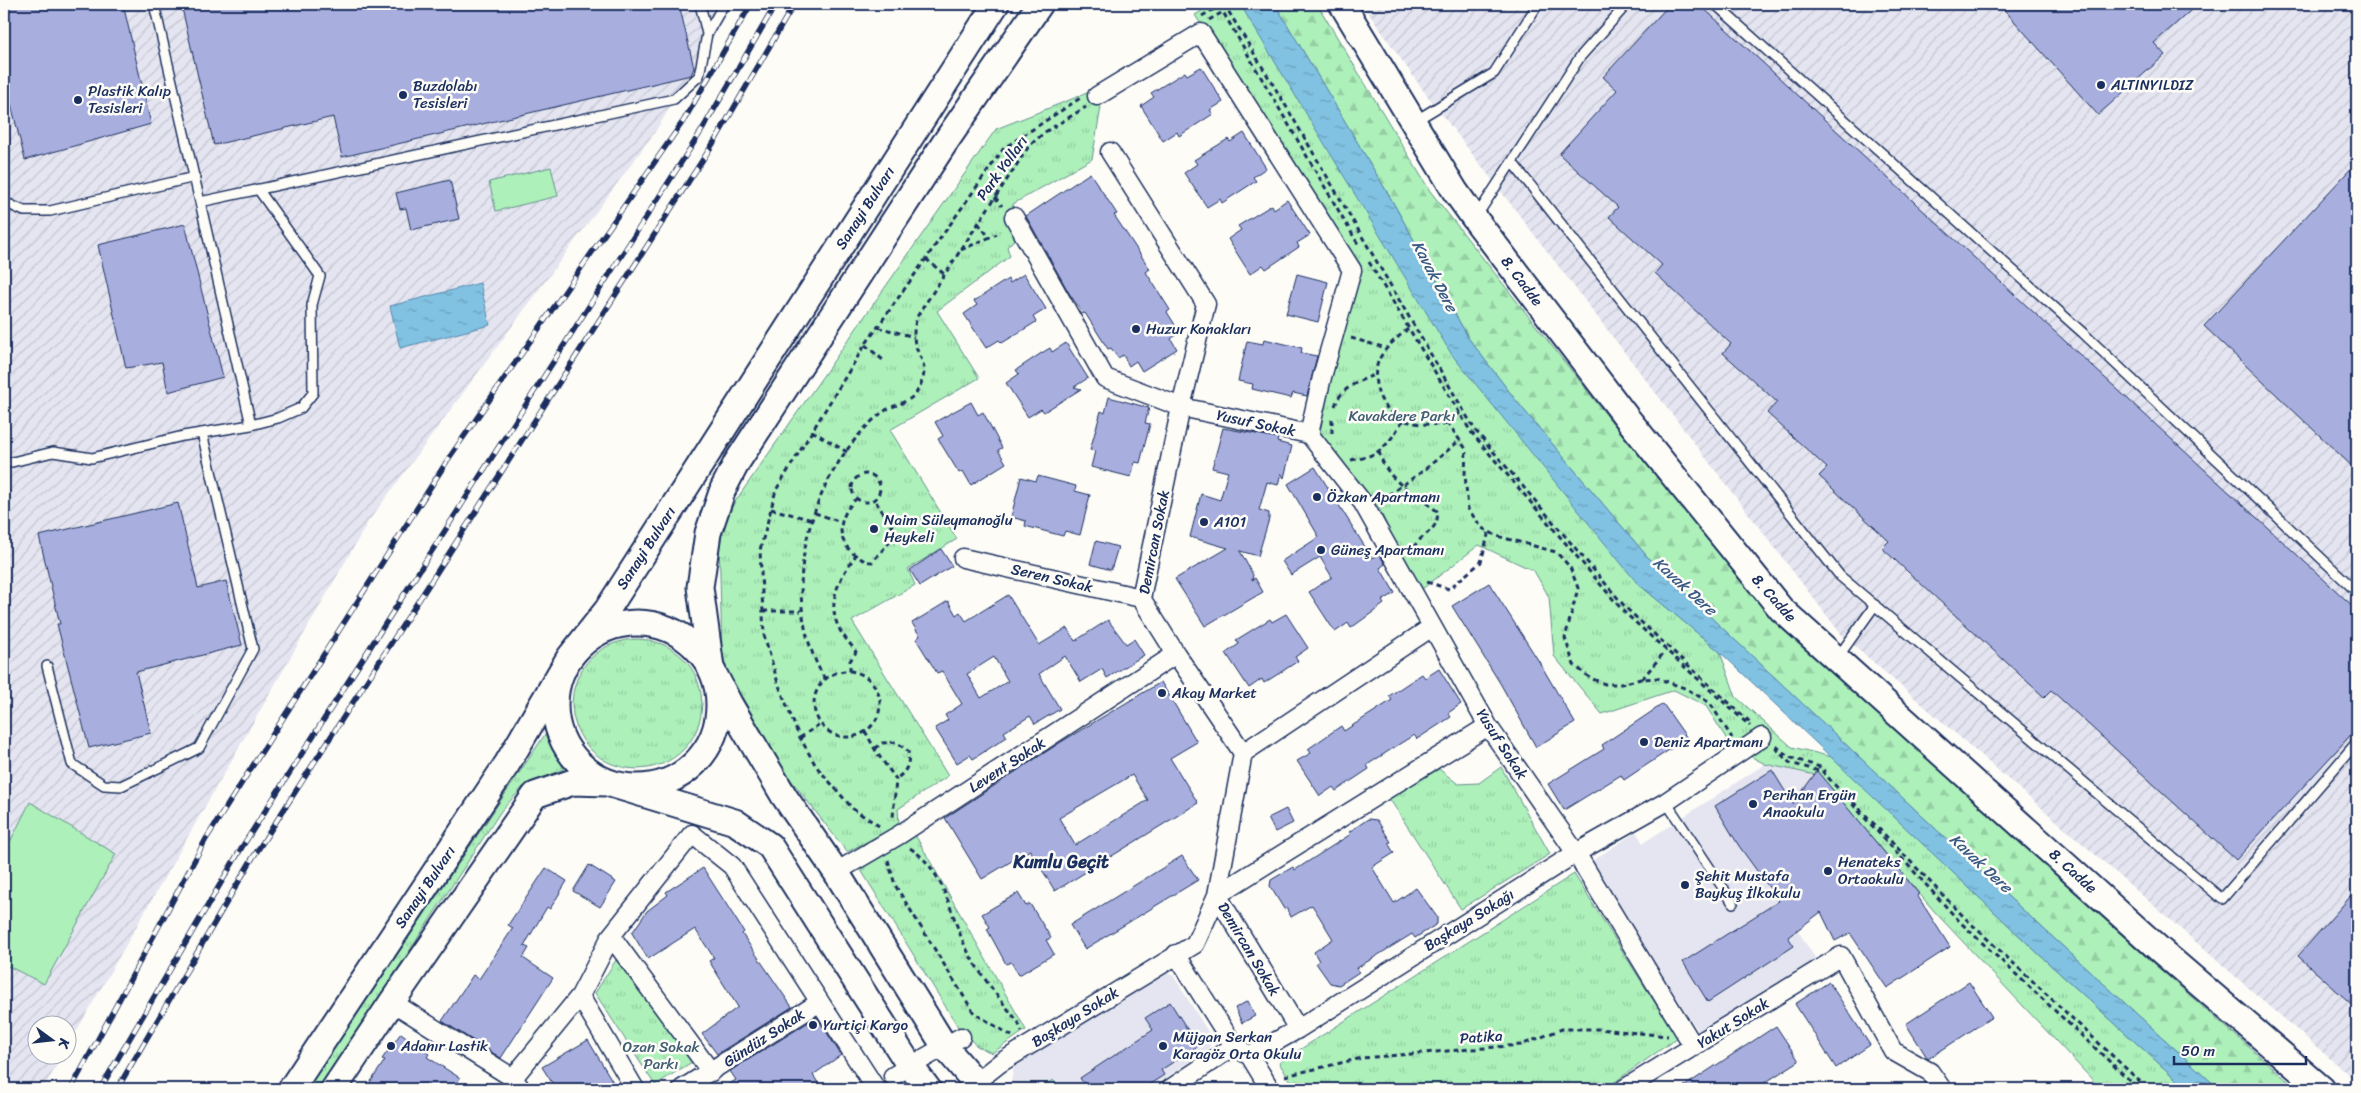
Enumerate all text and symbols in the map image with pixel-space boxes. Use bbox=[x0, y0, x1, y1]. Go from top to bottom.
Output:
place label: ALTINYILDIZ bbox=[2110, 72, 2194, 98]
place label: Buzdolabı Tesisleri bbox=[413, 73, 477, 116]
place label: Plastik Kalıp Tesisleri bbox=[88, 78, 171, 121]
marker: ALTINYILDIZ bbox=[2095, 79, 2107, 91]
marker: Buzdolabı Tesisleri bbox=[397, 89, 409, 101]
marker: Plastik Kalıp Tesisleri bbox=[72, 94, 84, 106]
street label: Park Yolları bbox=[969, 130, 1035, 206]
street label: Sanayi Bulvarı bbox=[828, 161, 902, 255]
water label: Kavak Dere bbox=[1404, 235, 1467, 319]
street label: 8. Cadde bbox=[1494, 250, 1550, 312]
place label: Huzur Konakları bbox=[1146, 316, 1251, 342]
marker: Huzur Konakları bbox=[1130, 323, 1142, 335]
street label: Yusuf Sokak bbox=[1214, 402, 1299, 444]
park label: Kavakdere Parkı bbox=[1349, 403, 1455, 429]
place label: Özkan Apartmanı bbox=[1327, 484, 1440, 510]
street label: Demircan Sokak bbox=[1131, 487, 1177, 597]
marker: Özkan Apartmanı bbox=[1311, 491, 1323, 503]
street label: Sanayi Bulvarı bbox=[609, 501, 683, 595]
place label: Naim Süleymanoğlu Heykeli bbox=[884, 507, 1013, 550]
place label: A101 bbox=[1213, 509, 1246, 535]
marker: A101 bbox=[1198, 516, 1210, 528]
marker: Naim Süleymanoğlu Heykeli bbox=[868, 523, 880, 535]
place label: Güneş Apartmanı bbox=[1331, 537, 1444, 563]
marker: Güneş Apartmanı bbox=[1315, 544, 1327, 556]
water label: Kavak Dere bbox=[1646, 549, 1725, 624]
street label: Seren Sokak bbox=[1009, 556, 1097, 600]
street label: 8. Cadde bbox=[1745, 568, 1803, 628]
place label: Akay Market bbox=[1171, 680, 1257, 706]
marker: Akay Market bbox=[1156, 687, 1168, 699]
street label: Yusuf Sokak bbox=[1469, 703, 1535, 786]
place label: Deniz Apartmanı bbox=[1654, 729, 1763, 755]
street label: Levent Sokak bbox=[963, 730, 1051, 800]
marker: Deniz Apartmanı bbox=[1638, 736, 1650, 748]
place label: Perihan Ergün Anaokulu bbox=[1762, 782, 1856, 825]
marker: Perihan Ergün Anaokulu bbox=[1747, 798, 1759, 810]
water label: Kavak Dere bbox=[1943, 826, 2021, 901]
street label: Sanayi Bulvarı bbox=[388, 840, 462, 934]
street label: 8. Cadde bbox=[2043, 842, 2103, 900]
district label: Kumlu Geçit bbox=[1012, 846, 1109, 878]
place label: Henateks Ortaokulu bbox=[1838, 849, 1904, 892]
place label: Şehit Mustafa Baykuş İlkokulu bbox=[1695, 863, 1801, 906]
marker: Henateks Ortaokulu bbox=[1822, 865, 1834, 877]
marker: Şehit Mustafa Baykuş İlkokulu bbox=[1679, 879, 1691, 891]
street label: Başkaya Sokağı bbox=[1418, 882, 1520, 958]
street label: Demircan Sokak bbox=[1211, 897, 1287, 1001]
street label: Başkaya Sokak bbox=[1026, 979, 1125, 1054]
street label: Yakut Sokak bbox=[1692, 990, 1775, 1055]
street label: Gündüz Sokak bbox=[718, 1002, 810, 1074]
place label: Yurtiçi Kargo bbox=[823, 1012, 908, 1038]
north arrow bbox=[28, 1016, 78, 1066]
marker: Yurtiçi Kargo bbox=[807, 1019, 819, 1031]
street label: Patika bbox=[1459, 1023, 1504, 1051]
place label: Müjgan Serkan Karagöz Orta Okulu bbox=[1173, 1024, 1301, 1067]
place label: Adanır Lastik bbox=[400, 1033, 489, 1059]
scale bar bbox=[2174, 1033, 2306, 1065]
park label: Ozan Sokak Parkı bbox=[623, 1034, 700, 1077]
text: K bbox=[51, 1035, 78, 1052]
text: 50 m bbox=[2181, 1038, 2216, 1064]
marker: Adanır Lastik bbox=[385, 1040, 397, 1052]
marker: Müjgan Serkan Karagöz Orta Okulu bbox=[1157, 1040, 1169, 1052]

